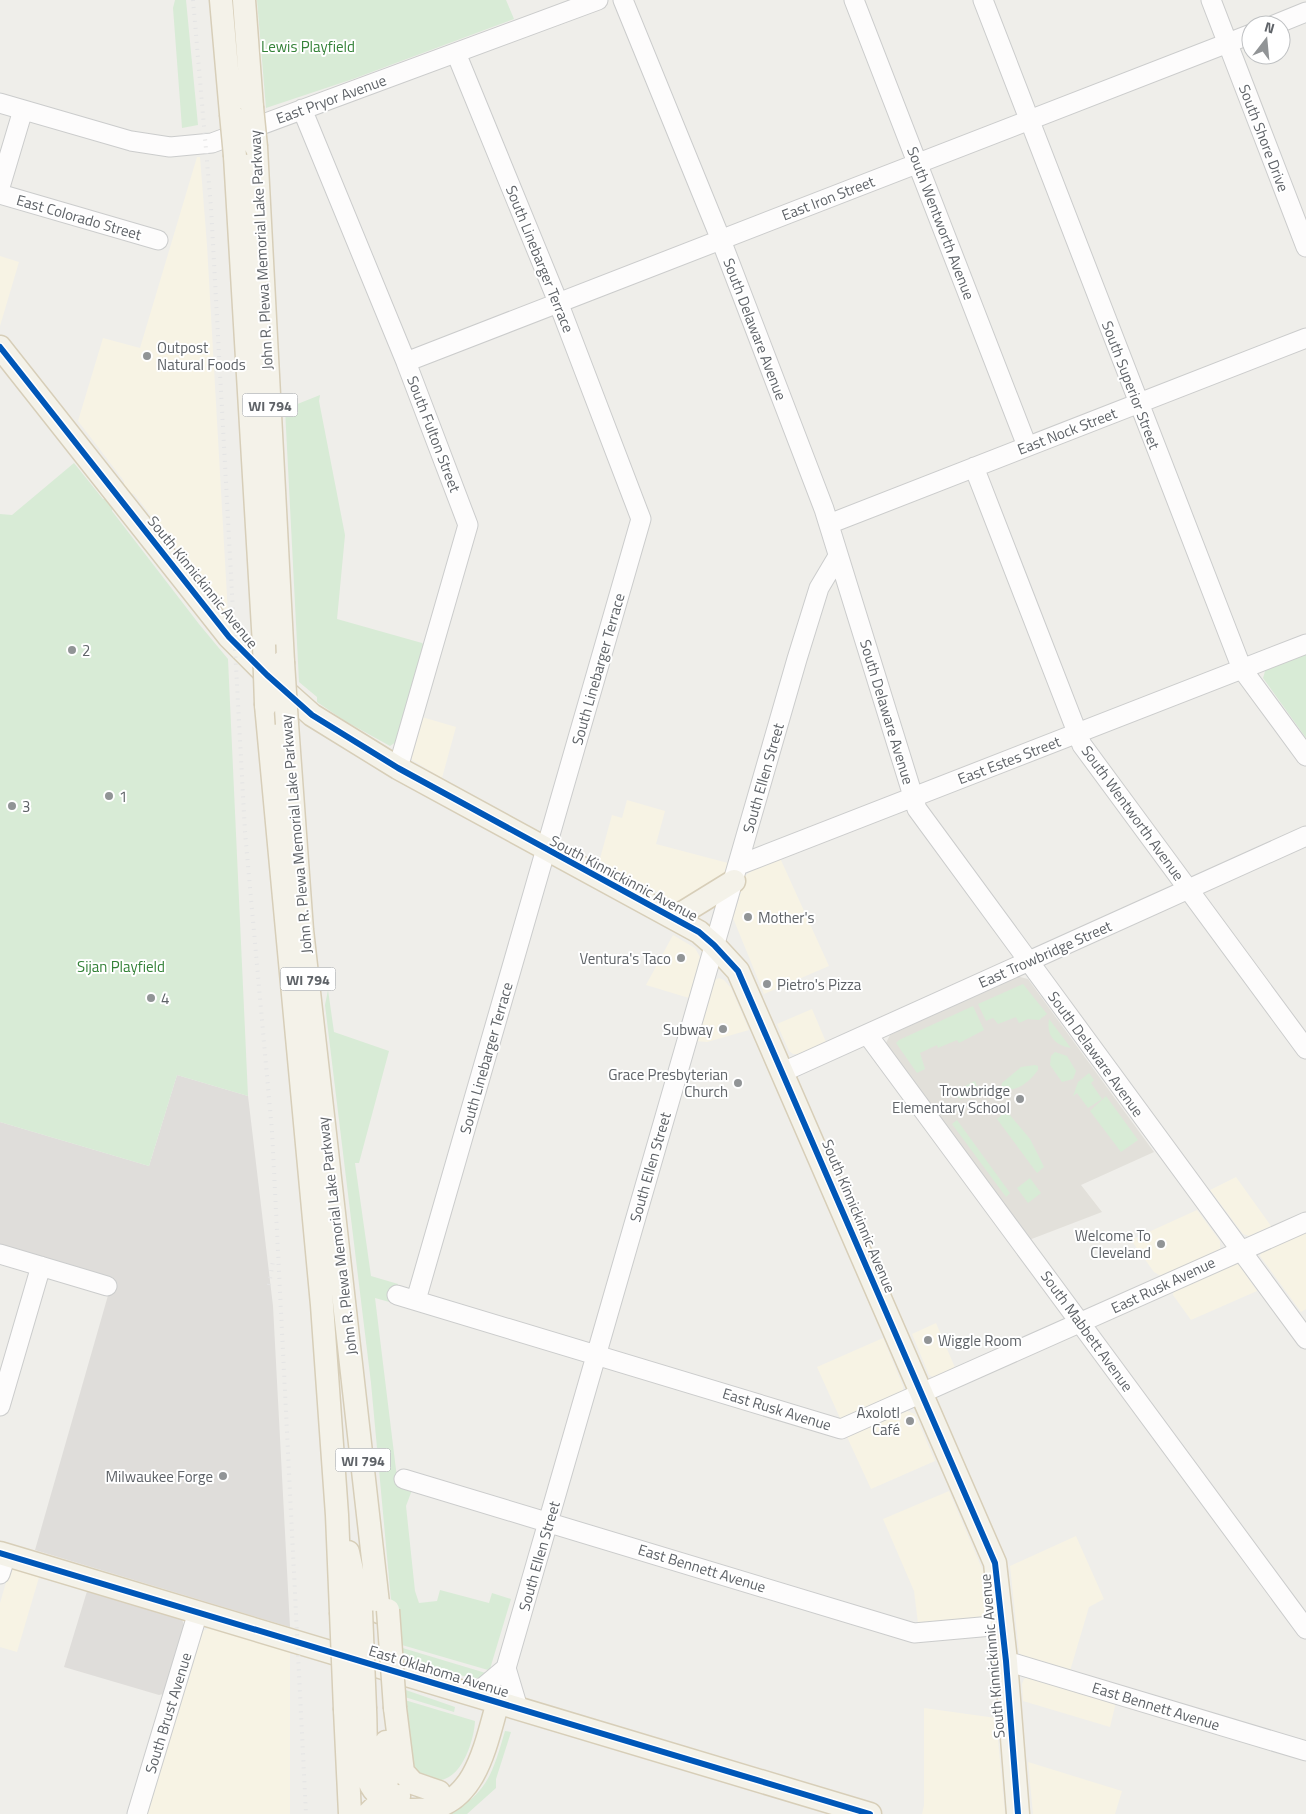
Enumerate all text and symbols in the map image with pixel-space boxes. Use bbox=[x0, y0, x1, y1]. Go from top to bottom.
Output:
north arrow bbox=[1241, 15, 1291, 65]
text: N bbox=[1262, 16, 1277, 38]
park label: Lewis Playfield bbox=[261, 35, 355, 58]
street label: East Pryor Avenue bbox=[273, 68, 389, 130]
street label: South Shore Drive bbox=[1233, 81, 1295, 195]
street label: John R. Plewa Memorial Lake Parkway bbox=[243, 130, 279, 370]
street label: South Wentworth Avenue bbox=[901, 143, 981, 303]
street label: East Iron Street bbox=[778, 169, 879, 226]
street label: South Linebarger Terrace bbox=[500, 182, 580, 336]
street label: East Colorado Street bbox=[14, 188, 145, 246]
street label: South Delaware Avenue bbox=[717, 255, 793, 403]
street label: South Superior Street bbox=[1096, 317, 1166, 453]
place label: Outpost Natural Foods bbox=[157, 336, 246, 376]
marker: Outpost Natural Foods bbox=[141, 350, 153, 362]
street label: South Fulton Street bbox=[401, 373, 467, 496]
road number: WI 794 bbox=[242, 394, 298, 416]
street label: East Nock Street bbox=[1014, 401, 1121, 461]
street label: South Kinnickinnic Avenue bbox=[142, 511, 264, 653]
street label: South Linebarger Terrace bbox=[565, 590, 631, 748]
street label: South Delaware Avenue bbox=[854, 637, 920, 787]
place label: 2 bbox=[82, 639, 90, 662]
marker: 2 bbox=[66, 644, 78, 656]
street label: John R. Plewa Memorial Lake Parkway bbox=[274, 713, 318, 955]
street label: South Ellen Street bbox=[736, 720, 790, 836]
street label: East Estes Street bbox=[954, 730, 1064, 790]
street label: South Wentworth Avenue bbox=[1076, 741, 1190, 885]
place label: 1 bbox=[119, 785, 127, 808]
marker: 1 bbox=[103, 790, 115, 802]
place label: 3 bbox=[22, 795, 30, 818]
marker: 3 bbox=[6, 800, 18, 812]
street label: South Kinnickinnic Avenue bbox=[546, 829, 702, 927]
place label: Mother's bbox=[758, 906, 815, 929]
marker: Mother's bbox=[742, 911, 754, 923]
street label: East Trowbridge Street bbox=[975, 914, 1116, 994]
place label: Ventura's Taco bbox=[580, 947, 671, 970]
marker: Ventura's Taco bbox=[675, 952, 687, 964]
park label: Sijan Playfield bbox=[77, 955, 165, 978]
road number: WI 794 bbox=[280, 968, 336, 991]
place label: Pietro's Pizza bbox=[777, 973, 862, 996]
marker: Pietro's Pizza bbox=[761, 978, 773, 990]
street label: South Linebarger Terrace bbox=[453, 979, 519, 1137]
street label: South Delaware Avenue bbox=[1042, 986, 1150, 1122]
place label: 4 bbox=[161, 987, 169, 1010]
marker: 4 bbox=[145, 992, 157, 1004]
place label: Subway bbox=[663, 1018, 713, 1041]
marker: Subway bbox=[717, 1023, 729, 1035]
place label: Grace Presbyterian Church bbox=[608, 1063, 728, 1103]
marker: Grace Presbyterian Church bbox=[732, 1077, 744, 1089]
place label: Trowbridge Elementary School bbox=[892, 1079, 1010, 1119]
marker: Trowbridge Elementary School bbox=[1014, 1093, 1026, 1105]
street label: South Ellen Street bbox=[623, 1109, 677, 1225]
street label: John R. Plewa Memorial Lake Parkway bbox=[311, 1115, 363, 1357]
street label: South Kinnickinnic Avenue bbox=[816, 1136, 902, 1296]
place label: Welcome To Cleveland bbox=[1075, 1224, 1151, 1264]
marker: Welcome To Cleveland bbox=[1155, 1238, 1167, 1250]
street label: East Rusk Avenue bbox=[1107, 1251, 1219, 1319]
street label: South Mabbett Avenue bbox=[1035, 1266, 1139, 1396]
place label: Wiggle Room bbox=[938, 1329, 1022, 1352]
marker: Wiggle Room bbox=[922, 1334, 934, 1346]
street label: East Rusk Avenue bbox=[720, 1381, 834, 1437]
place label: Axolotl Café bbox=[856, 1401, 900, 1441]
marker: Axolotl Café bbox=[904, 1415, 916, 1427]
road number: WI 794 bbox=[336, 1448, 390, 1472]
place label: Milwaukee Forge bbox=[105, 1465, 213, 1488]
marker: Milwaukee Forge bbox=[217, 1470, 229, 1482]
street label: South Ellen Street bbox=[512, 1498, 566, 1614]
street label: East Bennett Avenue bbox=[635, 1538, 769, 1598]
street label: South Kinnickinnic Avenue bbox=[973, 1573, 1011, 1739]
street label: East Oklahoma Avenue bbox=[366, 1639, 512, 1703]
street label: South Brust Avenue bbox=[139, 1650, 197, 1776]
street label: East Bennett Avenue bbox=[1089, 1676, 1223, 1736]

